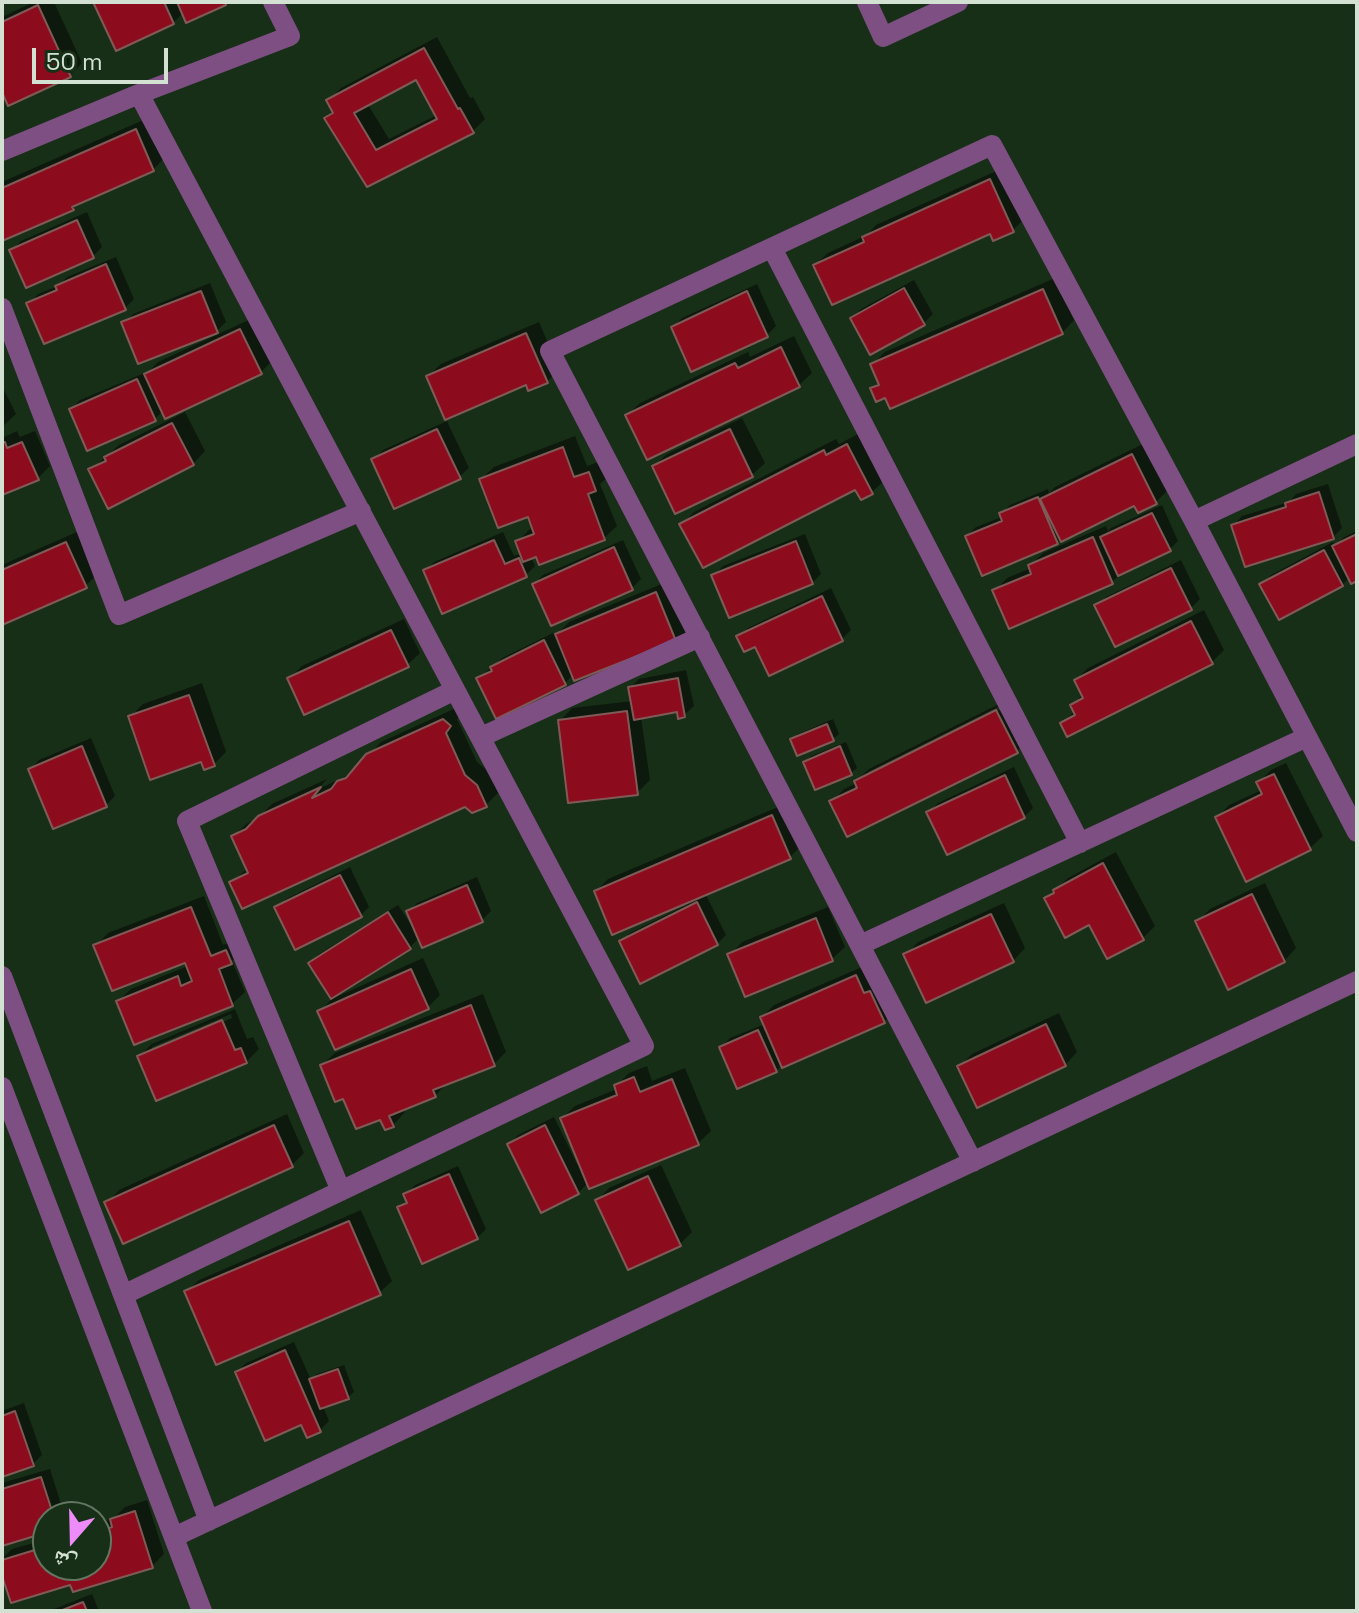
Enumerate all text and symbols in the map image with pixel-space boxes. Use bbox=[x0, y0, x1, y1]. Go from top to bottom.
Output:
scale bar bbox=[36, 32, 172, 82]
text: 50 m bbox=[46, 46, 103, 77]
north arrow bbox=[32, 1501, 112, 1581]
text: ش bbox=[49, 1545, 80, 1579]

